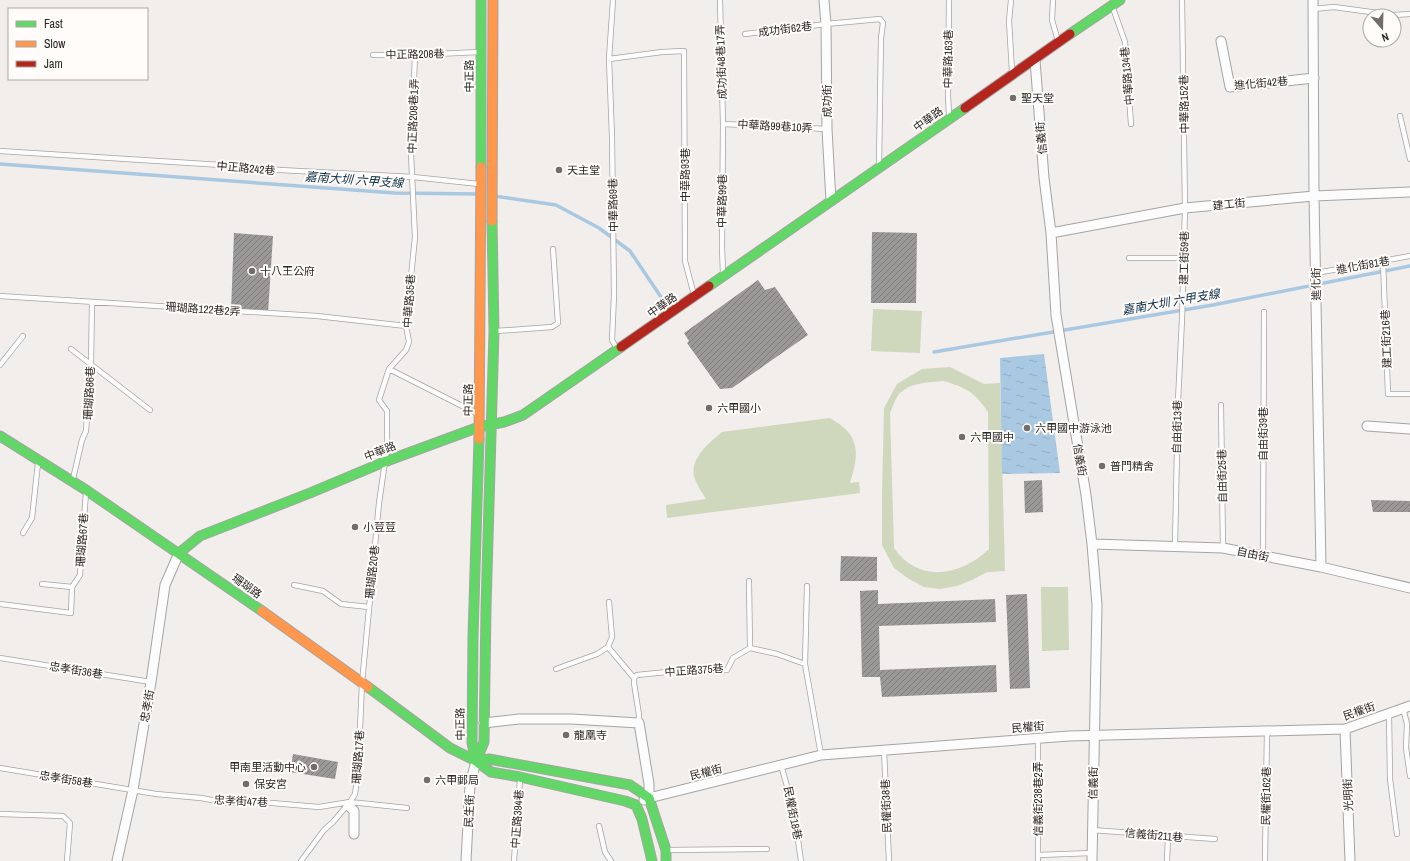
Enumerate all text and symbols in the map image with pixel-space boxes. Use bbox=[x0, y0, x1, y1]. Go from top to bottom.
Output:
legend bbox=[8, 8, 148, 80]
north arrow bbox=[1362, 8, 1402, 48]
text: Fast bbox=[44, 16, 63, 32]
street label: 成功街62巷 bbox=[757, 19, 813, 39]
street label: 成功街48巷17弄 bbox=[713, 24, 729, 100]
street label: 中華路163巷 bbox=[940, 29, 956, 89]
text: N bbox=[1380, 30, 1391, 45]
text: Slow bbox=[44, 36, 66, 52]
street label: 中正路208巷 bbox=[385, 46, 445, 62]
street label: 中華路134巷 bbox=[1117, 46, 1137, 106]
text: Jam bbox=[44, 56, 63, 72]
street label: 中正路 bbox=[462, 60, 476, 93]
street label: 中華路152巷 bbox=[1176, 74, 1192, 134]
street label: 進化街42巷 bbox=[1233, 74, 1289, 92]
street label: 中正路208巷1弄 bbox=[405, 78, 421, 154]
street label: 成功街 bbox=[820, 84, 834, 118]
place label: 聖天堂 bbox=[1021, 91, 1054, 105]
marker: 聖天堂 bbox=[1008, 93, 1018, 103]
street label: 中華路 bbox=[910, 104, 946, 134]
street label: 中華路99巷10弄 bbox=[737, 117, 813, 135]
street label: 信義街 bbox=[1033, 121, 1049, 155]
street label: 中華路93巷 bbox=[678, 148, 692, 202]
street label: 中正路242巷 bbox=[216, 158, 276, 178]
place label: 天主堂 bbox=[567, 163, 600, 177]
marker: 天主堂 bbox=[554, 165, 564, 175]
water label: 嘉南大圳 六甲支線 bbox=[304, 169, 406, 192]
street label: 中華路99巷 bbox=[715, 174, 729, 228]
street label: 中華路69巷 bbox=[606, 178, 620, 232]
street label: 建工街 bbox=[1212, 195, 1246, 213]
street label: 建工街59巷 bbox=[1177, 231, 1191, 285]
street label: 進化街81巷 bbox=[1335, 253, 1391, 277]
place label: 十八王公府 bbox=[260, 264, 315, 278]
marker: 十八王公府 bbox=[247, 266, 257, 276]
street label: 進化街 bbox=[1309, 267, 1323, 301]
street label: 中華路35巷 bbox=[400, 274, 418, 328]
water label: 嘉南大圳 六甲支線 bbox=[1121, 285, 1223, 318]
street label: 中華路 bbox=[644, 290, 680, 320]
street label: 珊瑚路122巷2弄 bbox=[165, 299, 241, 319]
street label: 建工街216巷 bbox=[1378, 309, 1394, 369]
street label: 珊瑚路86巷 bbox=[81, 366, 97, 420]
street label: 中正路 bbox=[461, 383, 475, 417]
street label: 自由街13巷 bbox=[1170, 400, 1184, 454]
place label: 六甲國小 bbox=[717, 401, 761, 415]
marker: 六甲國小 bbox=[704, 403, 714, 413]
street label: 自由街39巷 bbox=[1256, 407, 1270, 461]
place label: 六甲國中游泳池 bbox=[1035, 421, 1112, 435]
marker: 六甲國中游泳池 bbox=[1022, 423, 1032, 433]
place label: 六甲國中 bbox=[970, 430, 1014, 444]
marker: 六甲國中 bbox=[957, 432, 967, 442]
street label: 中華路 bbox=[362, 439, 398, 463]
street label: 信義街 bbox=[1070, 443, 1090, 477]
street label: 自由街25巷 bbox=[1215, 449, 1229, 503]
place label: 普門精舍 bbox=[1110, 459, 1154, 473]
marker: 普門精舍 bbox=[1097, 461, 1107, 471]
street label: 珊瑚路67巷 bbox=[73, 513, 91, 567]
place label: 小荳荳 bbox=[363, 520, 396, 534]
marker: 小荳荳 bbox=[350, 522, 360, 532]
street label: 珊瑚路20巷 bbox=[362, 544, 382, 600]
street label: 自由街 bbox=[1235, 544, 1271, 564]
street label: 珊瑚路 bbox=[229, 571, 265, 601]
street label: 忠孝街36巷 bbox=[48, 659, 104, 681]
street label: 中正路375巷 bbox=[664, 661, 724, 679]
street label: 忠孝街 bbox=[137, 689, 157, 723]
street label: 民權街 bbox=[1341, 699, 1377, 723]
street label: 中正路 bbox=[453, 707, 467, 741]
street label: 民權街 bbox=[1011, 719, 1045, 735]
place label: 龍凰寺 bbox=[574, 728, 607, 742]
street label: 珊瑚路17巷 bbox=[349, 730, 367, 784]
marker: 龍凰寺 bbox=[561, 730, 571, 740]
place label: 甲南里活動中心 bbox=[229, 760, 306, 774]
street label: 民權街 bbox=[688, 761, 724, 783]
street label: 信義街238巷2弄 bbox=[1031, 761, 1045, 837]
marker: 甲南里活動中心 bbox=[309, 762, 319, 772]
street label: 信義街 bbox=[1086, 766, 1100, 800]
street label: 民權街162巷 bbox=[1258, 766, 1274, 826]
street label: 忠孝街58巷 bbox=[38, 768, 94, 790]
place label: 六甲郵局 bbox=[435, 773, 479, 787]
marker: 六甲郵局 bbox=[422, 775, 432, 785]
place label: 保安宮 bbox=[254, 777, 287, 791]
street label: 光明街 bbox=[1340, 778, 1356, 812]
marker: 保安宮 bbox=[241, 779, 251, 789]
street label: 民權街38巷 bbox=[878, 779, 894, 833]
street label: 民權街18巷 bbox=[781, 785, 805, 841]
street label: 中正路394巷 bbox=[508, 789, 526, 849]
street label: 忠孝街47巷 bbox=[214, 793, 268, 809]
street label: 民生街 bbox=[461, 794, 477, 828]
street label: 信義街211巷 bbox=[1124, 825, 1184, 845]

